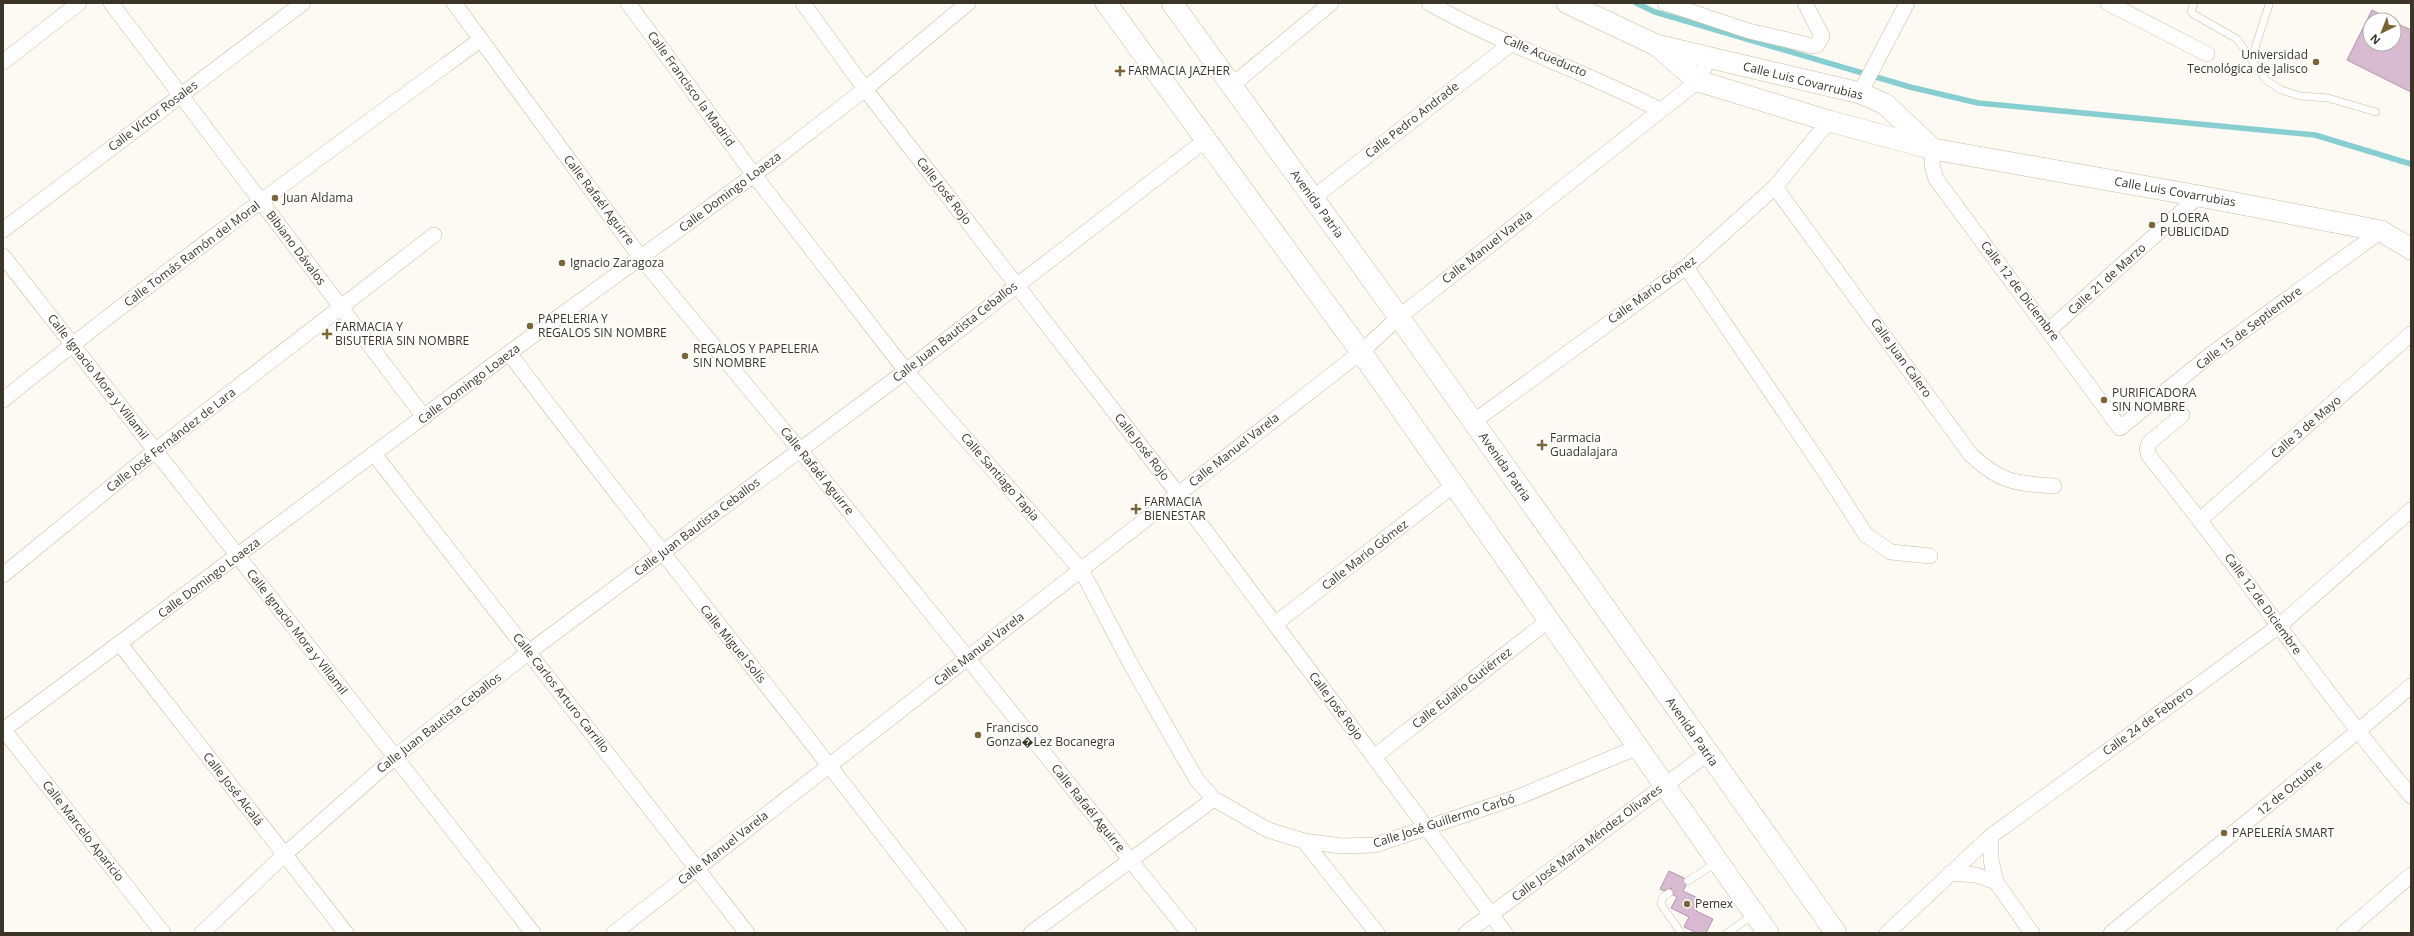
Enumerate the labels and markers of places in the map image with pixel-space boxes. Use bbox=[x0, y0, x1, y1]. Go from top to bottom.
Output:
place label: Universidad Tecnológica de Jalisco bbox=[2187, 46, 2308, 77]
marker: Universidad Tecnológica de Jalisco bbox=[2311, 57, 2321, 67]
place label: FARMACIA JAZHER bbox=[1128, 62, 1230, 79]
marker: FARMACIA JAZHER bbox=[1115, 66, 1125, 76]
place label: Juan Aldama bbox=[282, 189, 353, 206]
marker: Juan Aldama bbox=[270, 193, 280, 203]
place label: D LOERA PUBLICIDAD bbox=[2160, 209, 2229, 240]
marker: D LOERA PUBLICIDAD bbox=[2147, 220, 2157, 230]
place label: Ignacio Zaragoza bbox=[570, 254, 664, 271]
marker: Ignacio Zaragoza bbox=[557, 258, 567, 268]
place label: PAPELERIA Y REGALOS SIN NOMBRE bbox=[538, 310, 667, 341]
place label: FARMACIA Y BISUTERIA SIN NOMBRE bbox=[335, 318, 469, 349]
marker: PAPELERIA Y REGALOS SIN NOMBRE bbox=[525, 321, 535, 331]
marker: FARMACIA Y BISUTERIA SIN NOMBRE bbox=[322, 329, 332, 339]
place label: REGALOS Y PAPELERIA SIN NOMBRE bbox=[693, 340, 819, 371]
marker: REGALOS Y PAPELERIA SIN NOMBRE bbox=[680, 351, 690, 361]
place label: PURIFICADORA SIN NOMBRE bbox=[2112, 384, 2197, 415]
marker: PURIFICADORA SIN NOMBRE bbox=[2099, 395, 2109, 405]
place label: Farmacia Guadalajara bbox=[1550, 429, 1618, 460]
marker: Farmacia Guadalajara bbox=[1537, 440, 1547, 450]
place label: FARMACIA BIENESTAR bbox=[1144, 493, 1206, 524]
marker: FARMACIA BIENESTAR bbox=[1131, 504, 1141, 514]
place label: Francisco Gonza�Lez Bocanegra bbox=[986, 719, 1115, 750]
marker: Francisco Gonza�Lez Bocanegra bbox=[973, 730, 983, 740]
place label: PAPELERÍA SMART bbox=[2232, 824, 2334, 841]
marker: PAPELERÍA SMART bbox=[2219, 828, 2229, 838]
place label: Pemex bbox=[1695, 895, 1734, 912]
marker: Pemex bbox=[1682, 899, 1692, 909]

